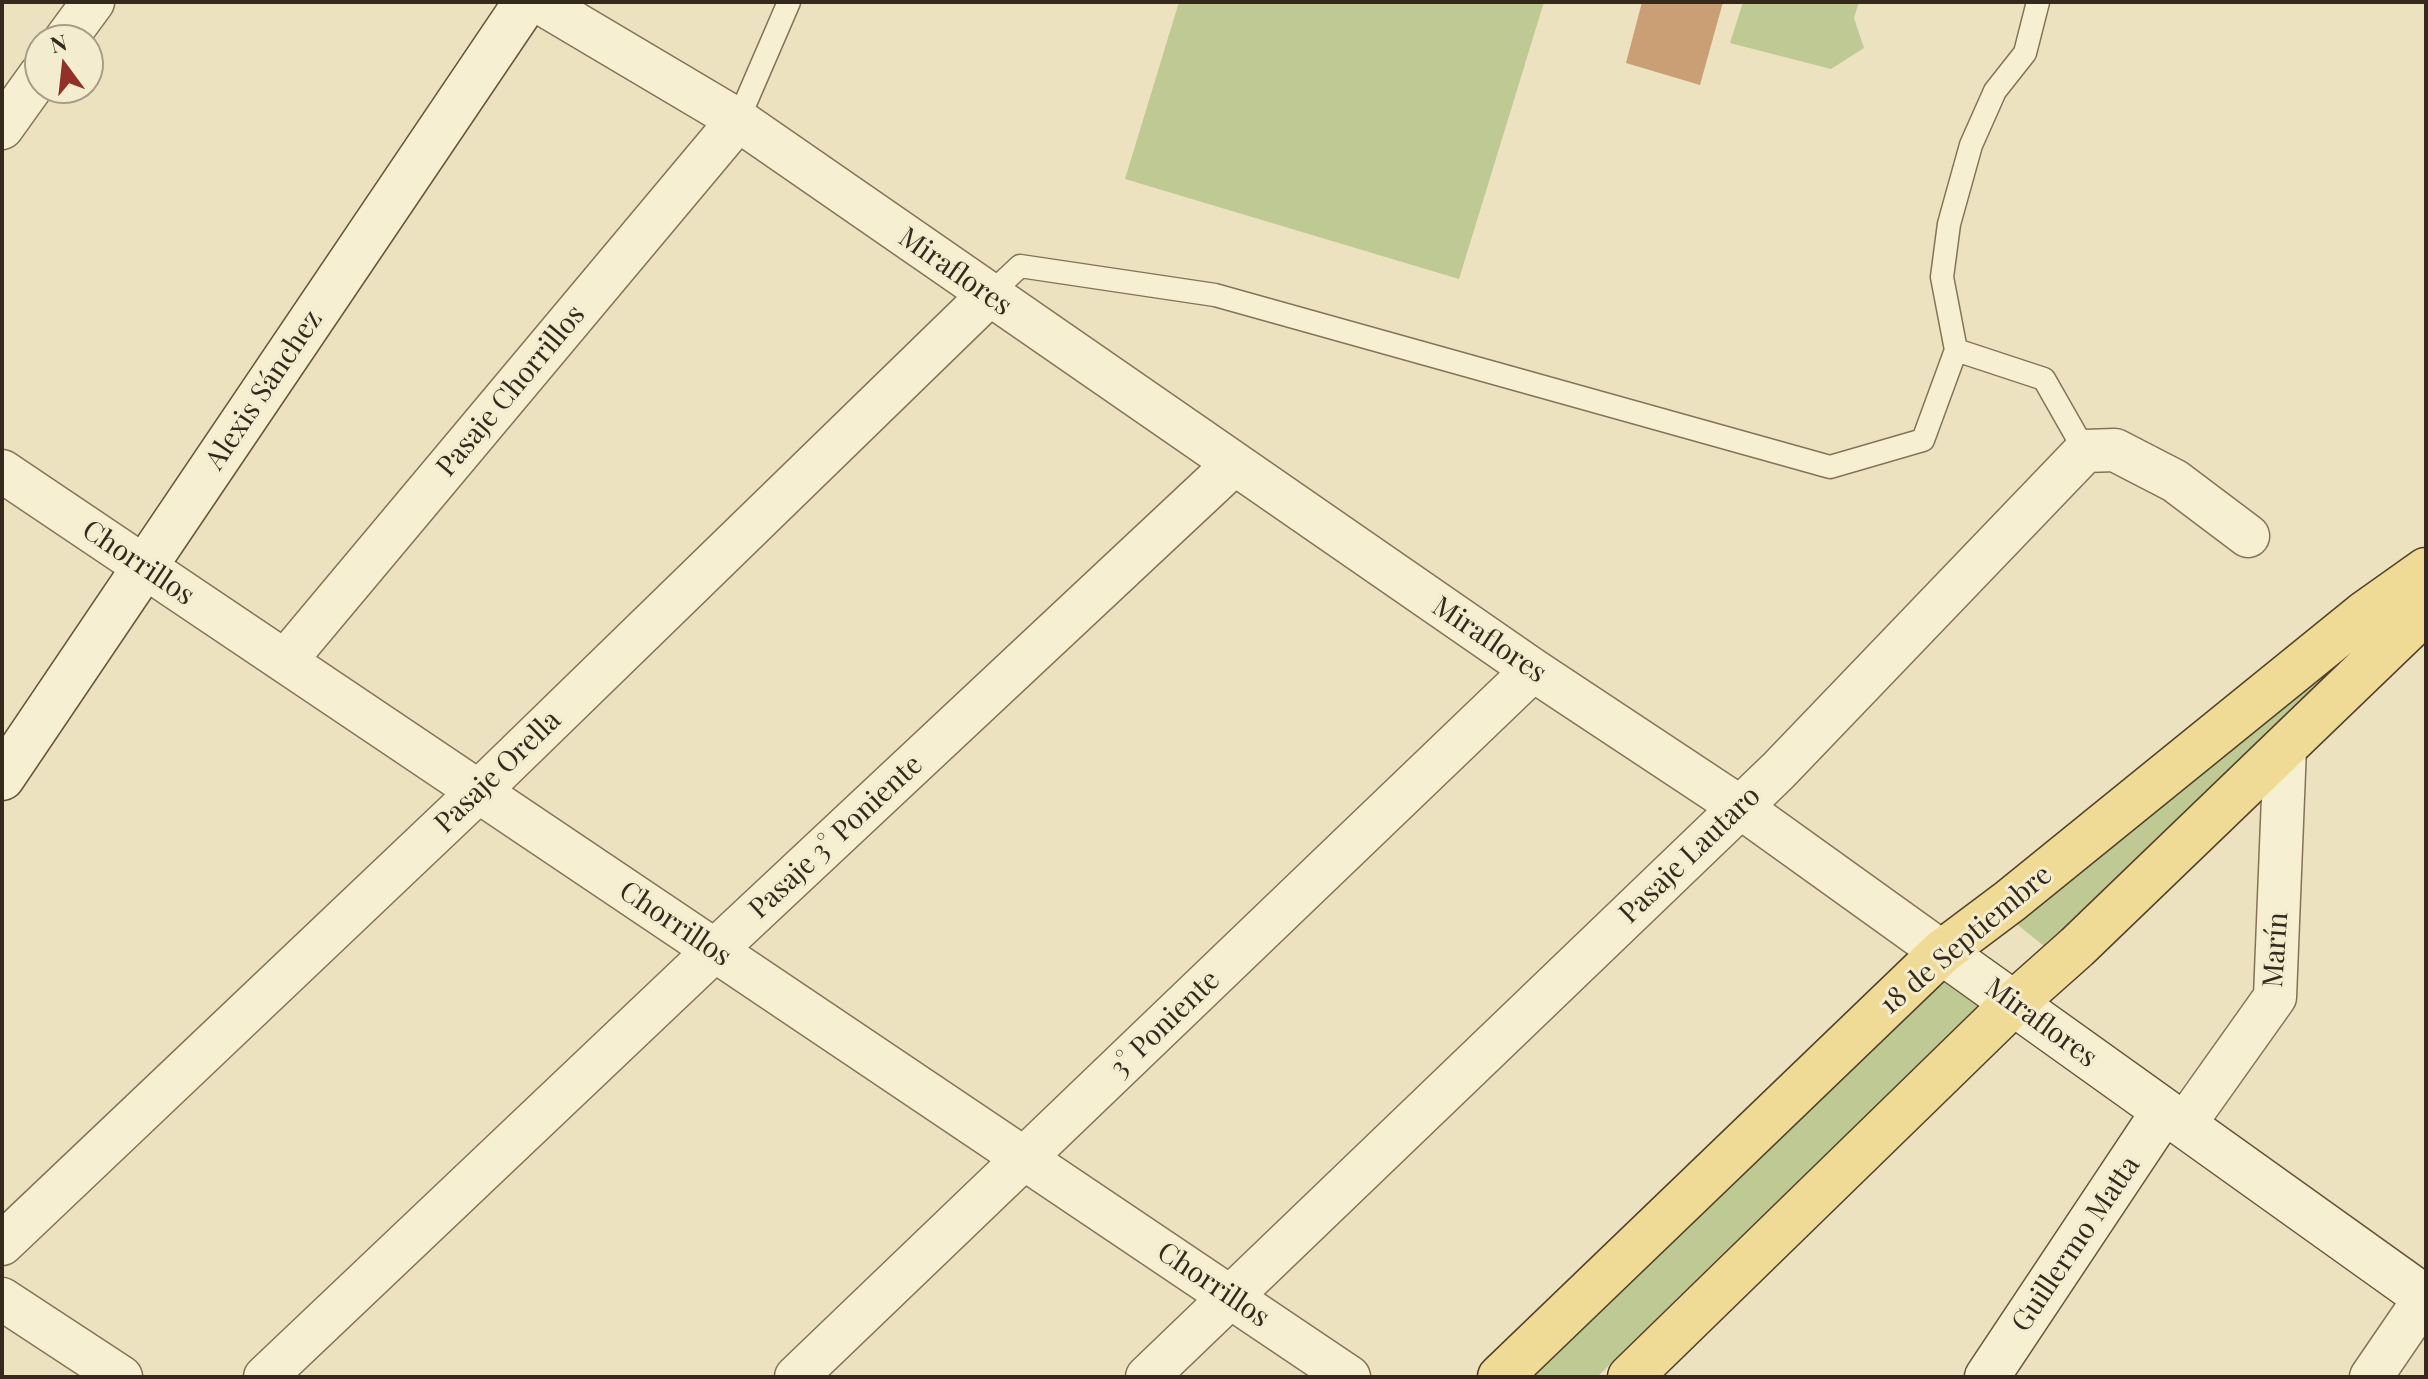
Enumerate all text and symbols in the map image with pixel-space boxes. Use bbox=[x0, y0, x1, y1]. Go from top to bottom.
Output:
north arrow bbox=[24, 24, 104, 104]
text: N bbox=[47, 26, 70, 59]
street label: Miraflores bbox=[892, 221, 1018, 323]
street label: Pasaje Chorrillos bbox=[430, 299, 592, 483]
street label: Alexis Sánchez bbox=[198, 304, 330, 476]
street label: Chorrillos bbox=[76, 513, 200, 613]
street label: Miraflores bbox=[1426, 590, 1552, 690]
street label: Pasaje Orella bbox=[428, 704, 568, 840]
street label: Pasaje 3° Poniente bbox=[742, 748, 930, 926]
street label: Pasaje Lautaro bbox=[1613, 779, 1767, 931]
street label: 18 de Septiembre bbox=[1873, 858, 2059, 1022]
street label: Chorrillos bbox=[613, 874, 737, 974]
street label: Marín bbox=[2257, 911, 2295, 989]
street label: 3° Poniente bbox=[1103, 963, 1227, 1085]
street label: Miraflores bbox=[1979, 971, 2103, 1075]
street label: Guillermo Matta bbox=[2005, 1150, 2147, 1338]
street label: Chorrillos bbox=[1151, 1235, 1275, 1335]

